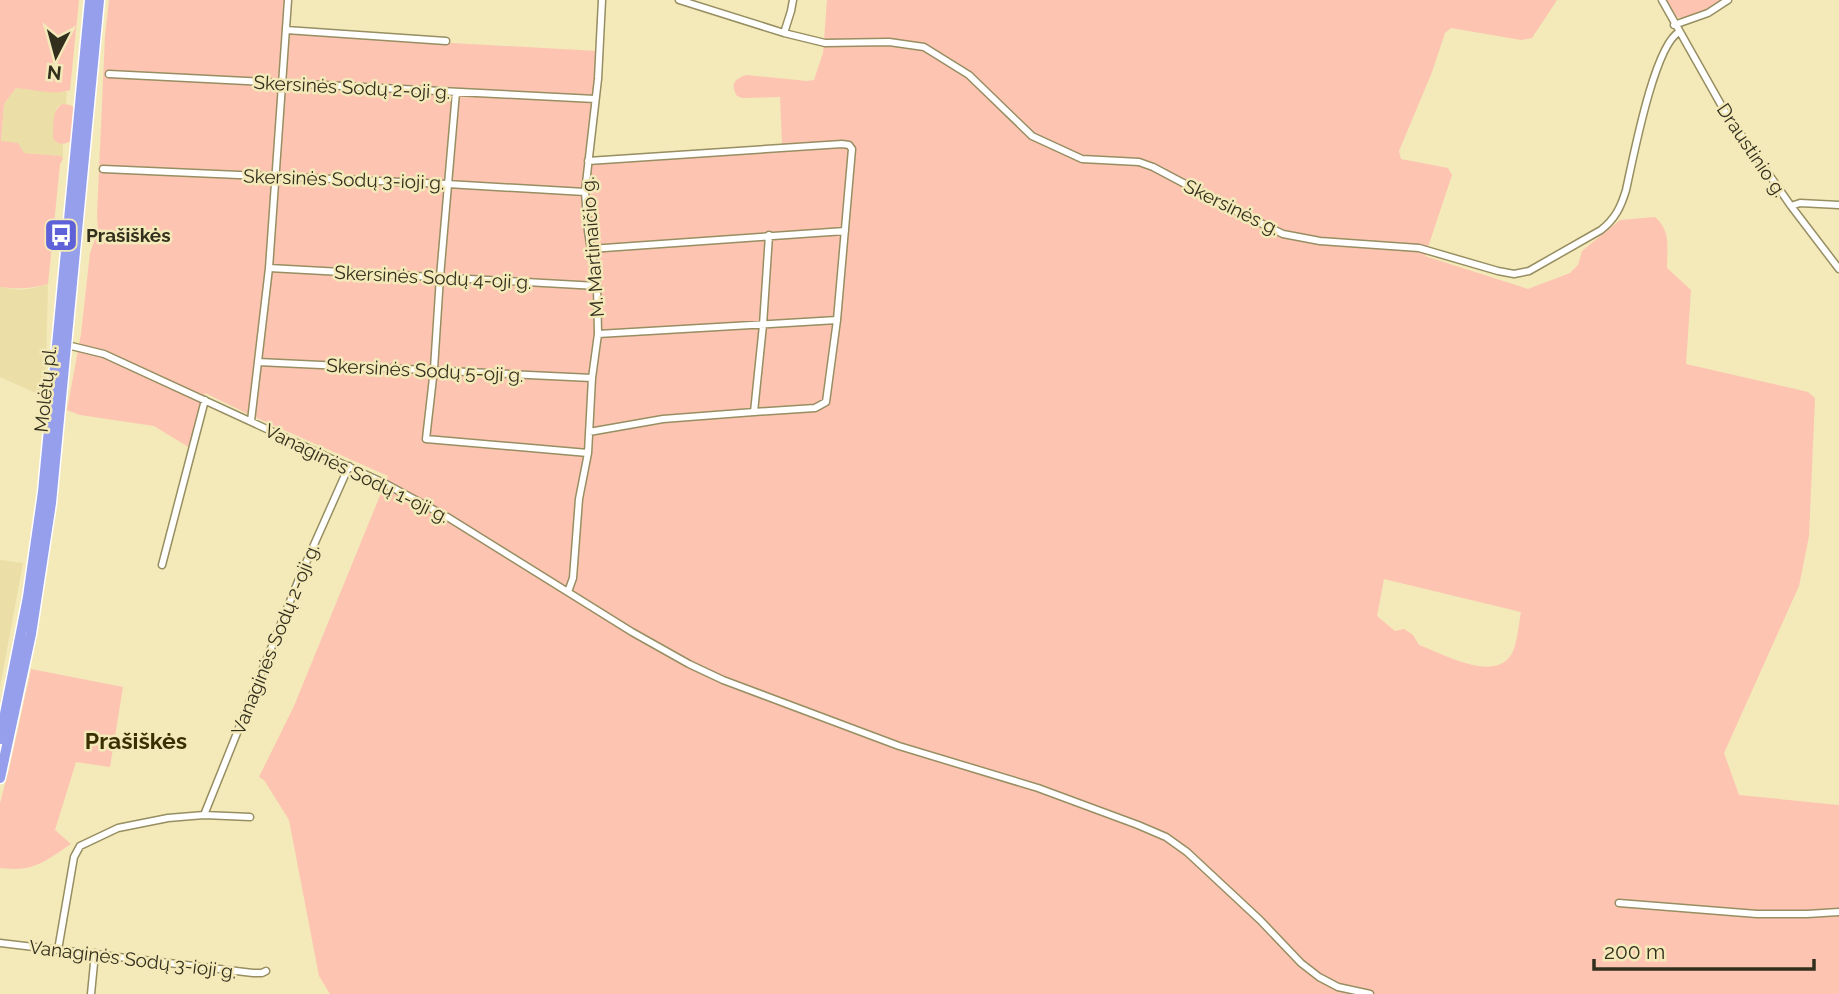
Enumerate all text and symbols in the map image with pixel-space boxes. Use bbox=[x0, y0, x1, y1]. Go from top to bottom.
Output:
north arrow bbox=[21, 21, 91, 91]
text: N bbox=[46, 61, 63, 85]
street label: Skersinės Sodų 2-oji g. bbox=[253, 71, 451, 103]
street label: Draustinio g. bbox=[1713, 99, 1791, 201]
street label: Skersinės Sodų 3-ioji g. bbox=[243, 164, 445, 194]
street label: Skersinės g. bbox=[1181, 174, 1283, 240]
street label: M. Martinaičio g. bbox=[576, 176, 608, 318]
bus stop icon: Prašiškės bbox=[42, 216, 80, 254]
place label: Prašiškės bbox=[86, 224, 171, 246]
street label: Skersinės Sodų 4-oji g. bbox=[334, 261, 532, 293]
street label: Molėtų pl. bbox=[30, 345, 60, 433]
street label: Skersinės Sodų 5-oji g. bbox=[326, 354, 524, 386]
street label: Vanaginės Sodų 1-oji g. bbox=[261, 419, 453, 527]
street label: Vanaginės Sodų 2-oji g. bbox=[227, 540, 323, 738]
district label: Prašiškės bbox=[85, 727, 187, 754]
scale bar bbox=[1594, 928, 1814, 972]
street label: Vanaginės Sodų 3-ioji g. bbox=[28, 935, 238, 983]
text: 200 m bbox=[1604, 939, 1665, 964]

